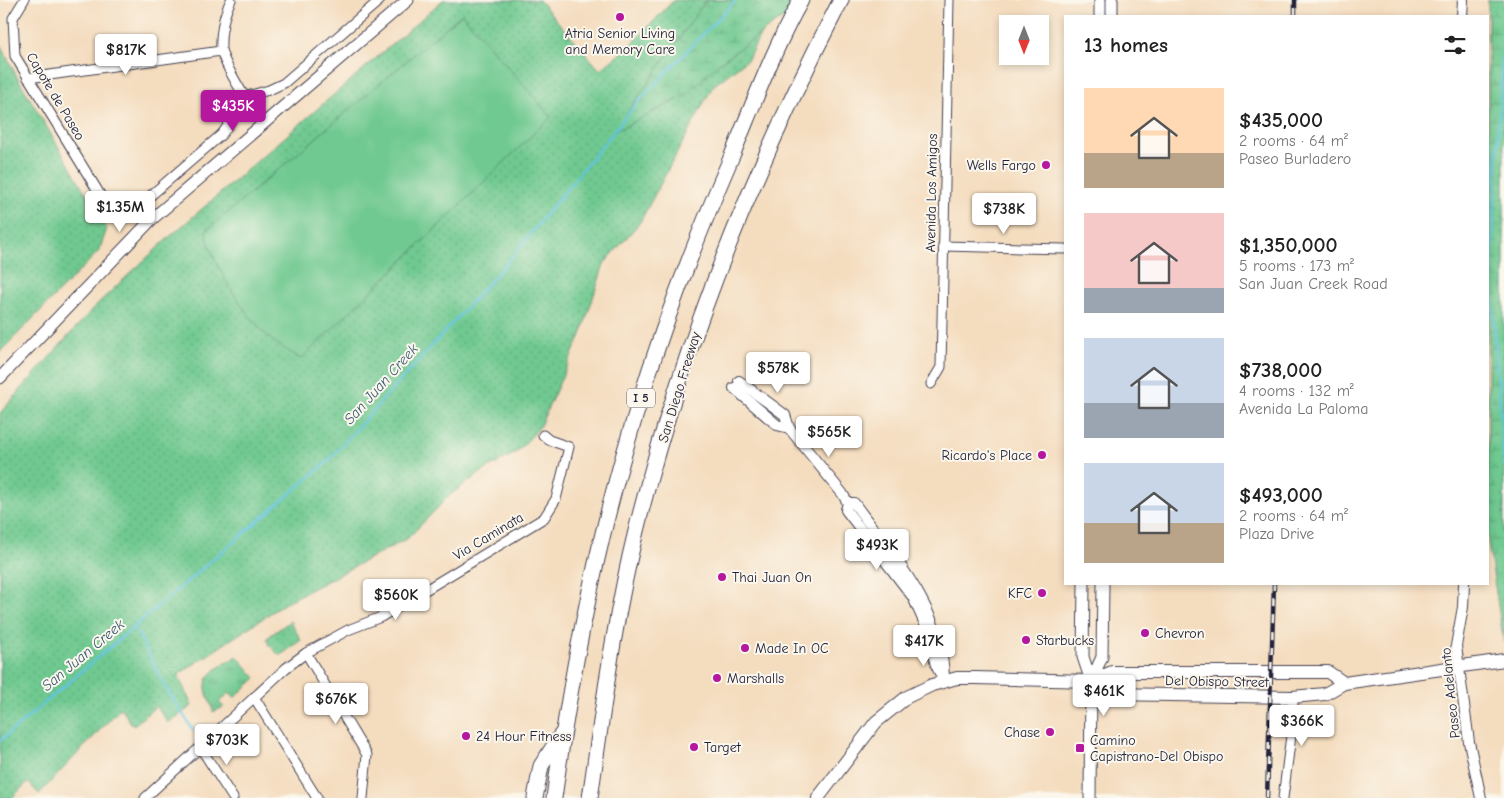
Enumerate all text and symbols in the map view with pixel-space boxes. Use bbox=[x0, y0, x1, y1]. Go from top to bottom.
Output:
marker: Atria Senior Living and Memory Care bbox=[614, 11, 626, 23]
north arrow bbox=[999, 15, 1049, 65]
map controls bbox=[999, 15, 1049, 65]
place label: Atria Senior Living and Memory Care bbox=[565, 25, 675, 58]
icon: filters bbox=[1441, 31, 1469, 59]
text: 13 homes bbox=[1084, 33, 1168, 57]
pin: $817K bbox=[91, 34, 161, 76]
text: $817K bbox=[106, 41, 146, 59]
street label: Capote de Paseo bbox=[23, 49, 89, 143]
pin: $435K bbox=[198, 90, 268, 132]
text: $435K bbox=[212, 97, 254, 115]
icon: home bbox=[1124, 108, 1184, 168]
text: $435,000 bbox=[1239, 108, 1323, 132]
text: 2 rooms · 64 m² bbox=[1239, 132, 1348, 150]
street label: Avenida Los Amigos bbox=[922, 133, 941, 253]
text: Paseo Burladero bbox=[1239, 150, 1351, 168]
place label: Wells Fargo bbox=[967, 157, 1036, 174]
marker: Wells Fargo bbox=[1040, 159, 1052, 171]
pin: $1.35M bbox=[79, 190, 161, 233]
pin: $738K bbox=[969, 192, 1039, 235]
text: $1.35M bbox=[96, 198, 144, 216]
text: $738K bbox=[983, 200, 1025, 218]
icon: home bbox=[1124, 233, 1184, 293]
text: $1,350,000 bbox=[1239, 233, 1337, 257]
text: 5 rooms · 173 m² bbox=[1239, 257, 1354, 275]
text: San Juan Creek Road bbox=[1239, 275, 1388, 293]
street label: San Diego Freeway bbox=[655, 329, 705, 445]
water label: San Juan Creek bbox=[340, 340, 422, 428]
pin: $578K bbox=[743, 352, 813, 394]
icon: home bbox=[1124, 358, 1184, 418]
text: $738,000 bbox=[1239, 358, 1322, 382]
text: $578K bbox=[757, 359, 799, 377]
text: 4 rooms · 132 m² bbox=[1239, 382, 1354, 400]
road number: I 5 bbox=[627, 388, 655, 408]
text: Avenida La Paloma bbox=[1239, 400, 1369, 418]
pin: $565K bbox=[794, 416, 864, 458]
text: $565K bbox=[807, 423, 851, 441]
place label: Ricardo's Place bbox=[941, 447, 1032, 464]
marker: Ricardo's Place bbox=[1036, 449, 1048, 461]
icon: home bbox=[1124, 483, 1184, 543]
text: $493,000 bbox=[1239, 483, 1323, 507]
text: 2 rooms · 64 m² bbox=[1239, 507, 1348, 525]
street label: Via Caminata bbox=[450, 509, 526, 564]
text: Plaza Drive bbox=[1239, 525, 1314, 543]
pin: $493K bbox=[842, 528, 912, 571]
text: $493K bbox=[856, 536, 898, 554]
place label: Thai Juan On bbox=[732, 569, 812, 586]
marker: Thai Juan On bbox=[716, 571, 728, 583]
pin: $560K bbox=[361, 578, 431, 621]
place label: KFC bbox=[1008, 585, 1032, 602]
text: $560K bbox=[374, 586, 418, 604]
marker: KFC bbox=[1036, 587, 1048, 599]
water label: San Juan Creek bbox=[38, 615, 128, 695]
pin: $417K bbox=[889, 624, 959, 667]
place label: Chevron bbox=[1155, 625, 1204, 642]
marker: Chevron bbox=[1139, 627, 1151, 639]
text: $417K bbox=[904, 632, 944, 650]
place label: Starbucks bbox=[1036, 632, 1094, 649]
marker: Starbucks bbox=[1020, 634, 1032, 646]
place label: Made In OC bbox=[755, 640, 829, 657]
marker: Made In OC bbox=[739, 642, 751, 654]
street label: Paseo Adelanto bbox=[1437, 647, 1464, 739]
place label: Marshalls bbox=[727, 670, 784, 687]
marker: Marshalls bbox=[711, 672, 723, 684]
street label: Del Obispo Street bbox=[1165, 672, 1270, 691]
pin: $461K bbox=[1069, 674, 1139, 717]
pin: $676K bbox=[301, 682, 371, 725]
text: $461K bbox=[1084, 682, 1124, 700]
text: $676K bbox=[315, 690, 357, 708]
pin: $366K bbox=[1267, 704, 1337, 747]
text: $366K bbox=[1280, 712, 1324, 730]
pin: $703K bbox=[192, 724, 262, 766]
place label: Chase bbox=[1004, 724, 1040, 741]
marker: Chase bbox=[1044, 726, 1056, 738]
place label: 24 Hour Fitness bbox=[476, 728, 571, 745]
marker: 24 Hour Fitness bbox=[460, 730, 472, 742]
text: $703K bbox=[206, 731, 248, 749]
place label: Camino Capistrano-Del Obispo bbox=[1090, 732, 1223, 765]
place label: Target bbox=[704, 739, 742, 756]
marker: Target bbox=[688, 741, 700, 753]
marker: Camino Capistrano-Del Obispo bbox=[1074, 742, 1086, 754]

